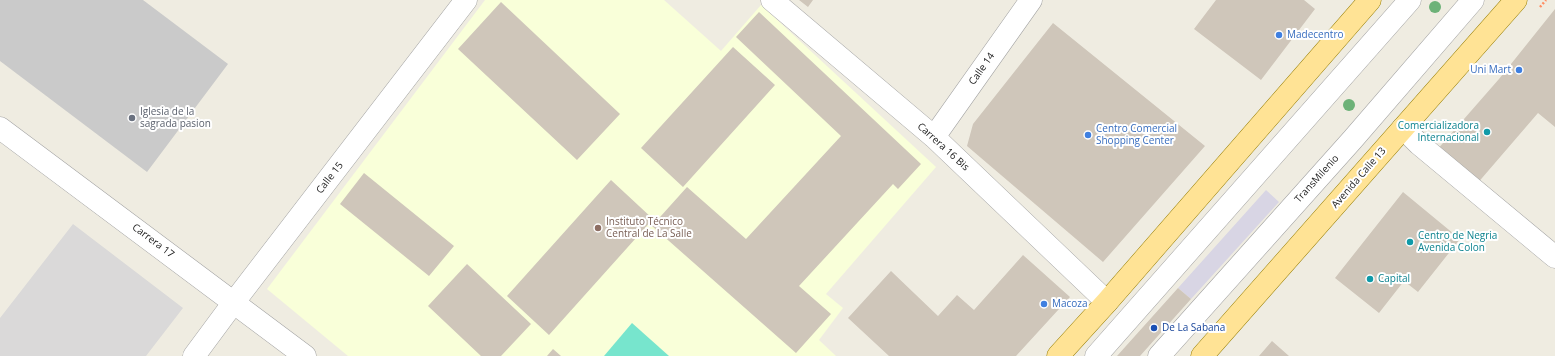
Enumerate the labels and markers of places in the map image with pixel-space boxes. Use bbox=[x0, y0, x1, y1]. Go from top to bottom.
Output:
place label: Madecentro bbox=[1287, 29, 1343, 41]
marker: Madecentro bbox=[1274, 30, 1284, 40]
place label: Uni Mart bbox=[1470, 64, 1511, 76]
marker: Uni Mart bbox=[1514, 65, 1524, 75]
place label: Iglesia de la sagrada pasion bbox=[140, 106, 211, 130]
marker: Iglesia de la sagrada pasion bbox=[127, 113, 137, 123]
place label: Comercializadora Internacional bbox=[1398, 120, 1479, 144]
place label: Centro Comercial Shopping Center bbox=[1096, 123, 1177, 146]
marker: Comercializadora Internacional bbox=[1482, 127, 1492, 137]
marker: Centro Comercial Shopping Center bbox=[1083, 130, 1093, 140]
place label: Instituto Técnico Central de La Salle bbox=[606, 216, 692, 240]
marker: Instituto Técnico Central de La Salle bbox=[593, 223, 603, 233]
place label: Centro de Negria Avenida Colon bbox=[1418, 230, 1497, 254]
marker: Centro de Negria Avenida Colon bbox=[1405, 237, 1415, 247]
place label: Capital bbox=[1378, 273, 1410, 285]
marker: Capital bbox=[1365, 274, 1375, 284]
place label: Macoza bbox=[1052, 298, 1088, 310]
marker: Macoza bbox=[1039, 299, 1049, 309]
place label: De La Sabana bbox=[1162, 322, 1225, 334]
marker: De La Sabana bbox=[1149, 323, 1159, 333]

